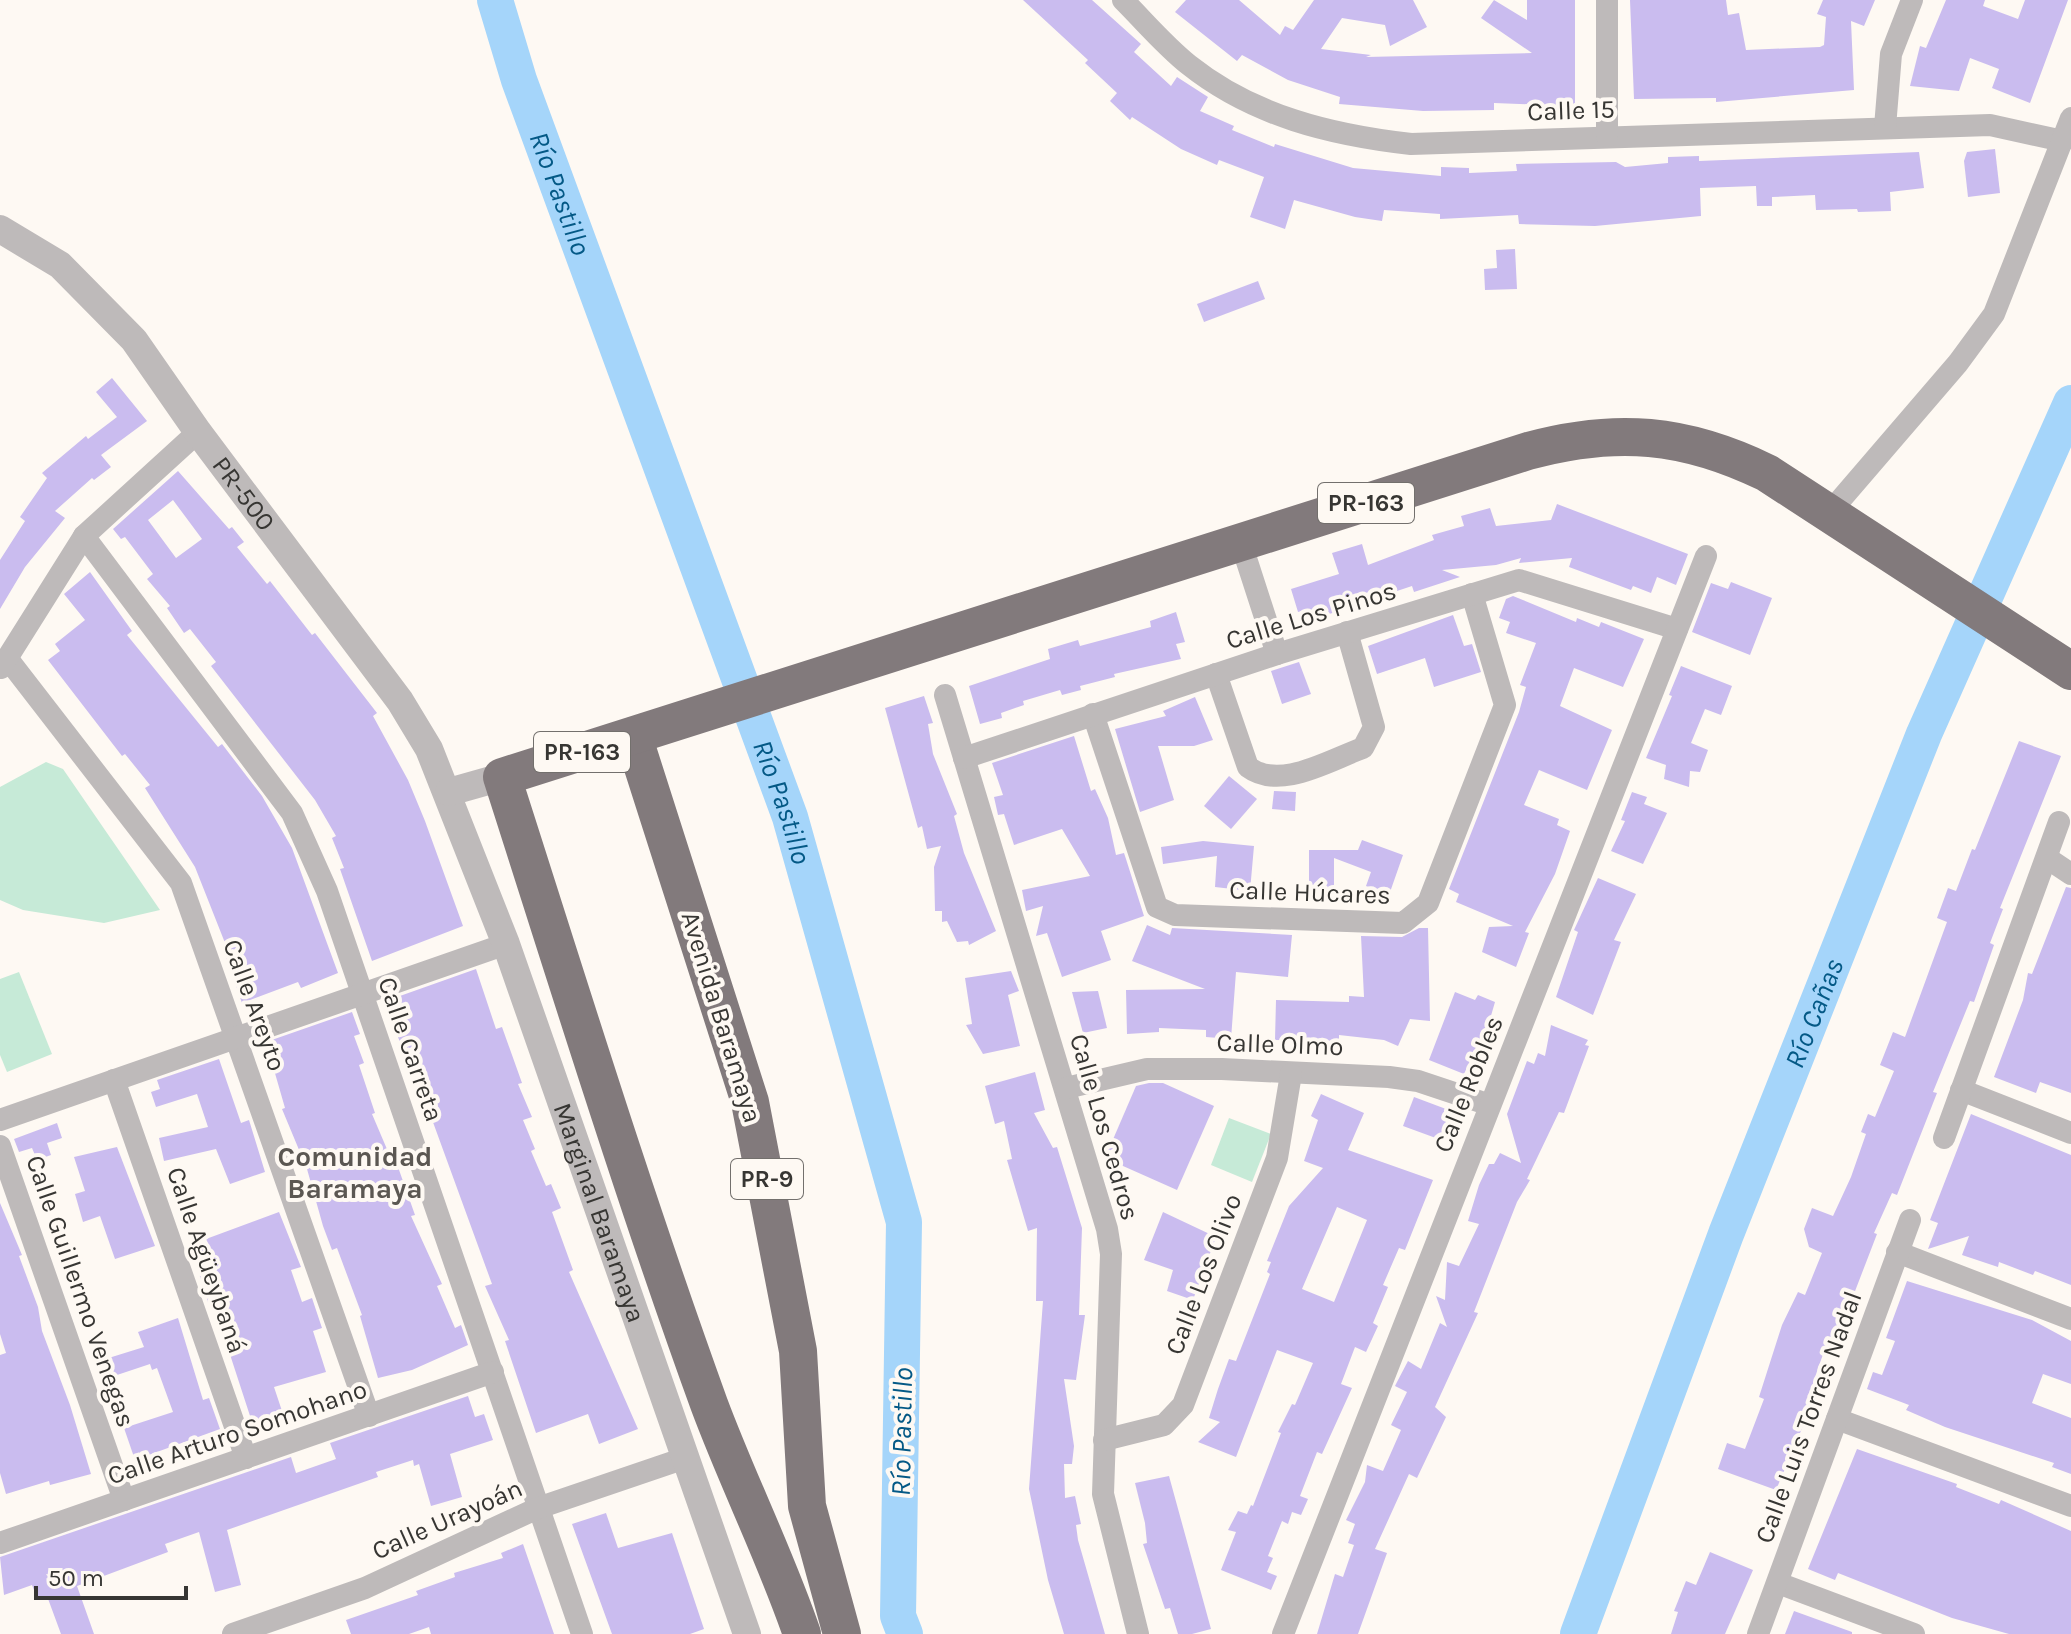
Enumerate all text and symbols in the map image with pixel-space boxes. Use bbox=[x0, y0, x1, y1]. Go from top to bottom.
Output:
street label: Calle 15 bbox=[1527, 93, 1615, 128]
water label: Río Pastillo bbox=[522, 127, 598, 260]
street label: PR-500 bbox=[206, 450, 281, 537]
road number: PR-163 bbox=[1318, 483, 1414, 523]
street label: Calle Los Pinos bbox=[1222, 575, 1400, 656]
road number: PR-163 bbox=[534, 732, 630, 772]
water label: Río Pastillo bbox=[746, 735, 818, 868]
street label: Calle Húcares bbox=[1229, 874, 1391, 911]
street label: Avenida Baramaya bbox=[675, 908, 768, 1127]
street label: Calle Areyto bbox=[216, 935, 293, 1075]
water label: Río Cañas bbox=[1777, 954, 1850, 1073]
street label: Calle Carreta bbox=[371, 973, 450, 1126]
street label: Calle Robles bbox=[1427, 1012, 1510, 1157]
street label: Calle Olmo bbox=[1216, 1027, 1344, 1062]
street label: Calle Los Cedros bbox=[1063, 1030, 1146, 1224]
street label: Marginal Baramaya bbox=[547, 1099, 652, 1327]
district label: Comunidad Baramaya bbox=[277, 1140, 433, 1205]
street label: Calle Guillermo Venegas bbox=[19, 1151, 142, 1431]
road number: PR-9 bbox=[731, 1159, 803, 1199]
street label: Calle Agüeybaná bbox=[160, 1163, 253, 1357]
street label: Calle Los Olivo bbox=[1159, 1189, 1248, 1359]
street label: Calle Luis Torres Nadal bbox=[1748, 1287, 1869, 1547]
water label: Río Pastillo bbox=[884, 1367, 919, 1497]
street label: Calle Arturo Somohano bbox=[103, 1373, 371, 1491]
street label: Calle Urayoán bbox=[367, 1472, 527, 1566]
scale bar bbox=[36, 1550, 186, 1600]
text: 50 m bbox=[48, 1564, 104, 1592]

